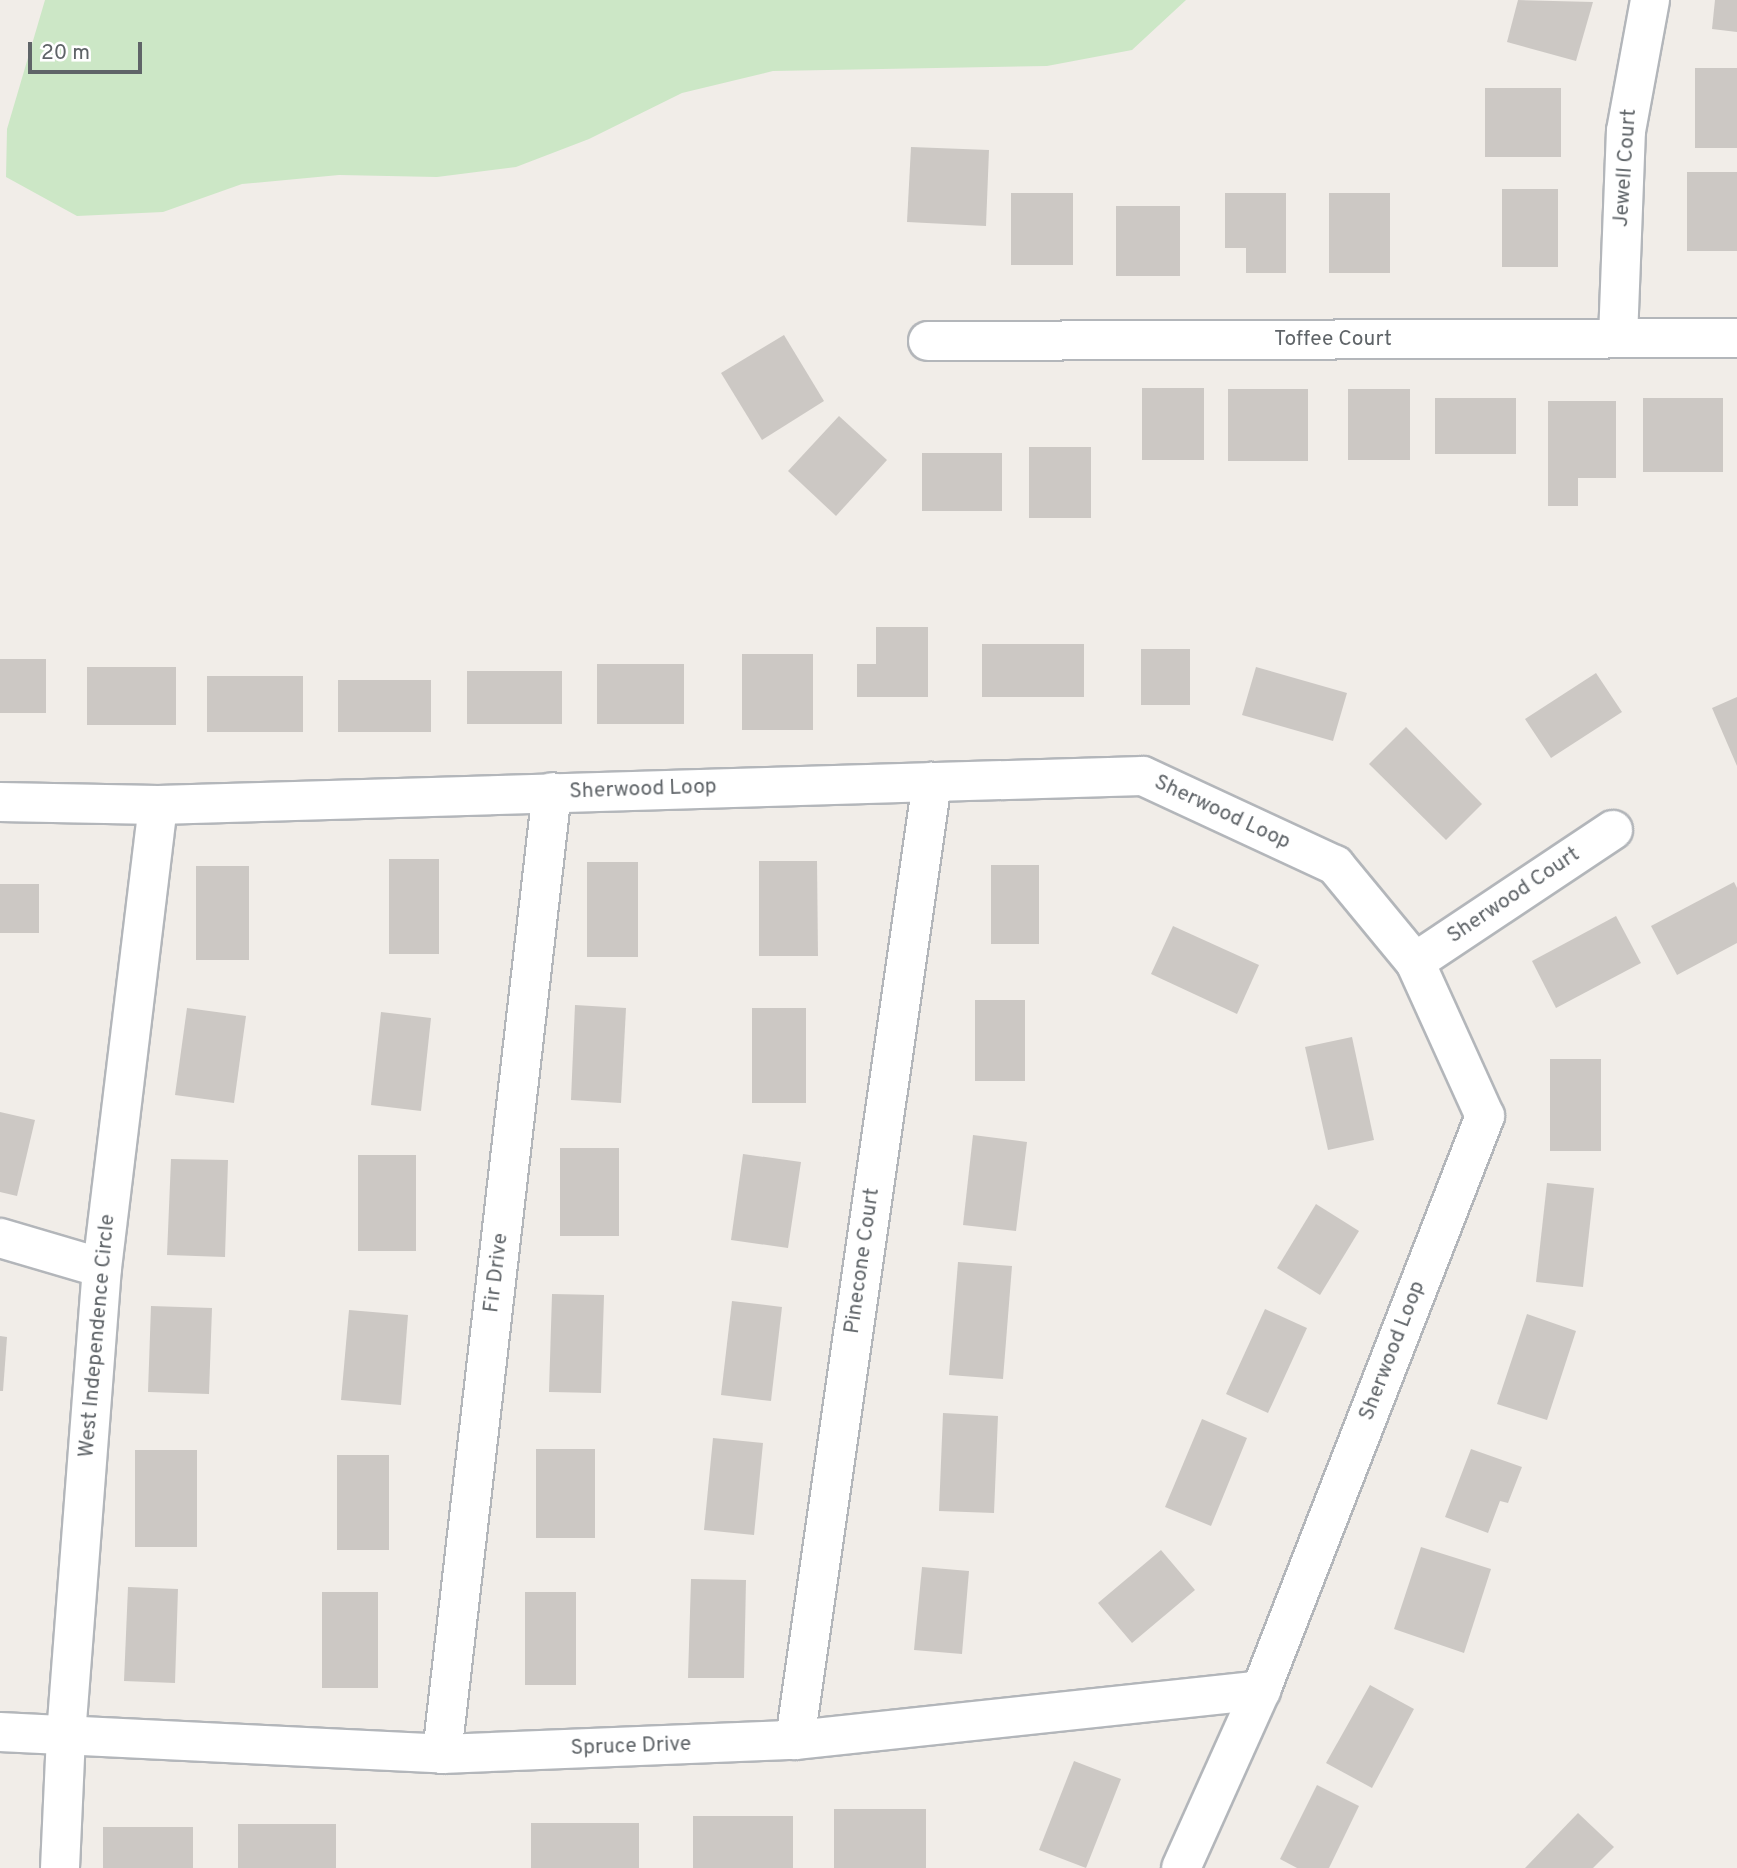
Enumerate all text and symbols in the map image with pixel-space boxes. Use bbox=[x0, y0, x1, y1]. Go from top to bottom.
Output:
scale bar bbox=[32, 28, 145, 72]
text: 20 m bbox=[41, 40, 90, 67]
street label: Jewell Court bbox=[1609, 108, 1643, 228]
street label: Toffee Court bbox=[1274, 327, 1392, 353]
street label: Sherwood Loop bbox=[1150, 770, 1294, 856]
street label: Sherwood Loop bbox=[569, 775, 717, 805]
street label: Sherwood Court bbox=[1443, 843, 1585, 949]
street label: Pinecone Court bbox=[840, 1187, 886, 1335]
street label: West Independence Circle bbox=[75, 1213, 121, 1459]
street label: Fir Drive bbox=[480, 1232, 514, 1314]
street label: Sherwood Loop bbox=[1355, 1278, 1431, 1424]
street label: Spruce Drive bbox=[570, 1732, 692, 1762]

